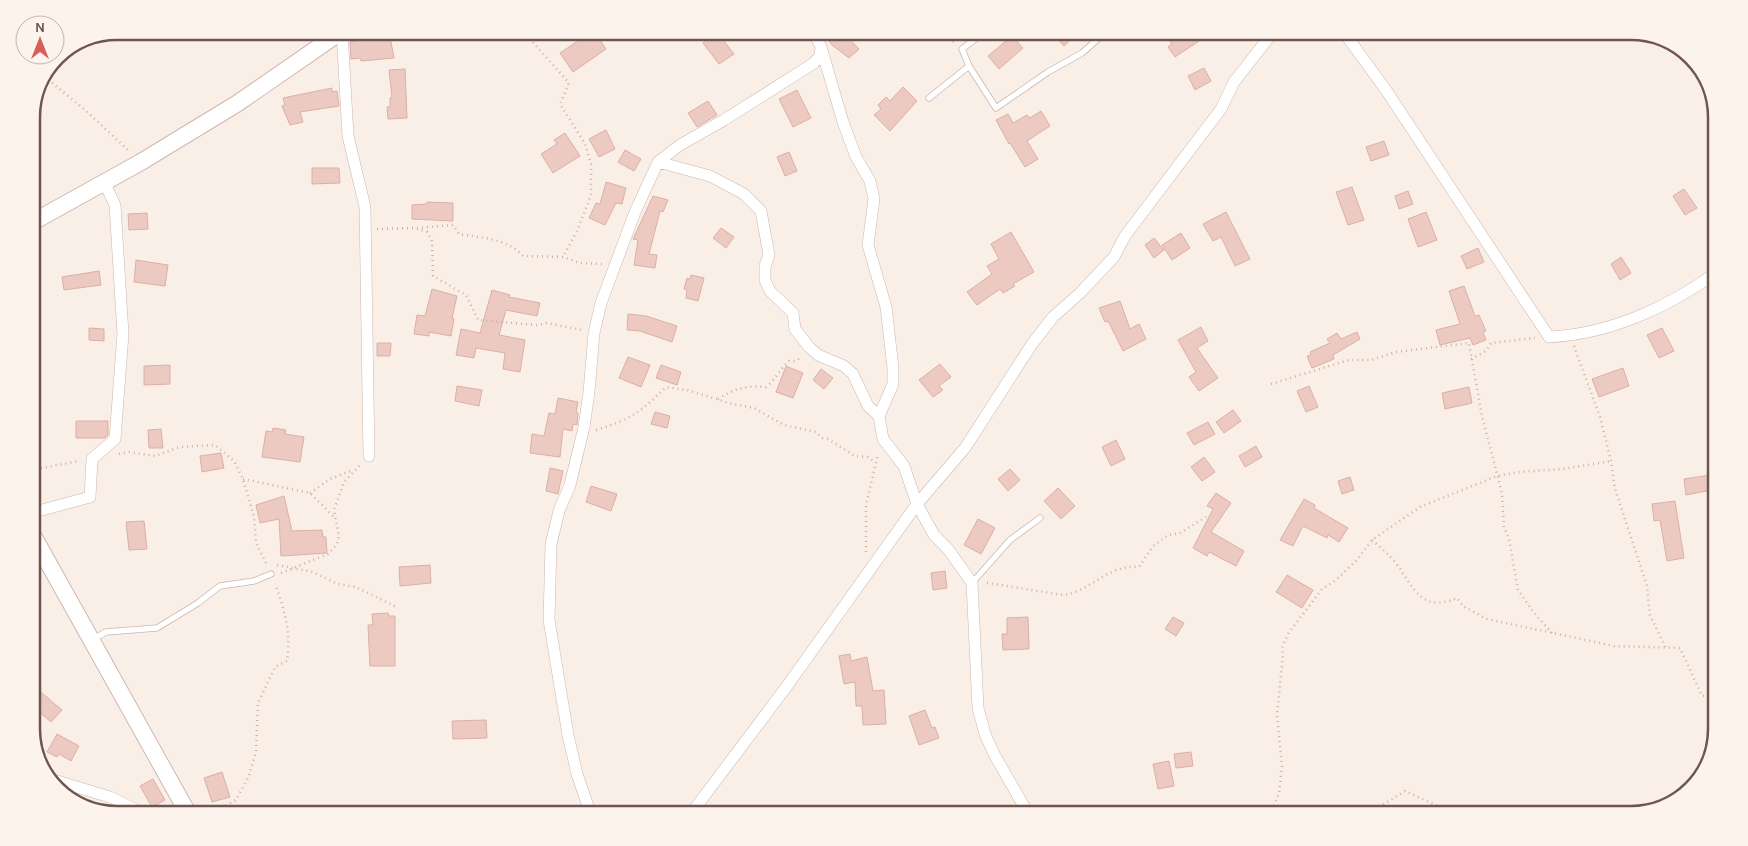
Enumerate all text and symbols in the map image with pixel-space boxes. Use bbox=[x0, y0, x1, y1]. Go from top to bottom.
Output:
north arrow bbox=[15, 15, 65, 65]
text: N bbox=[35, 19, 45, 36]

